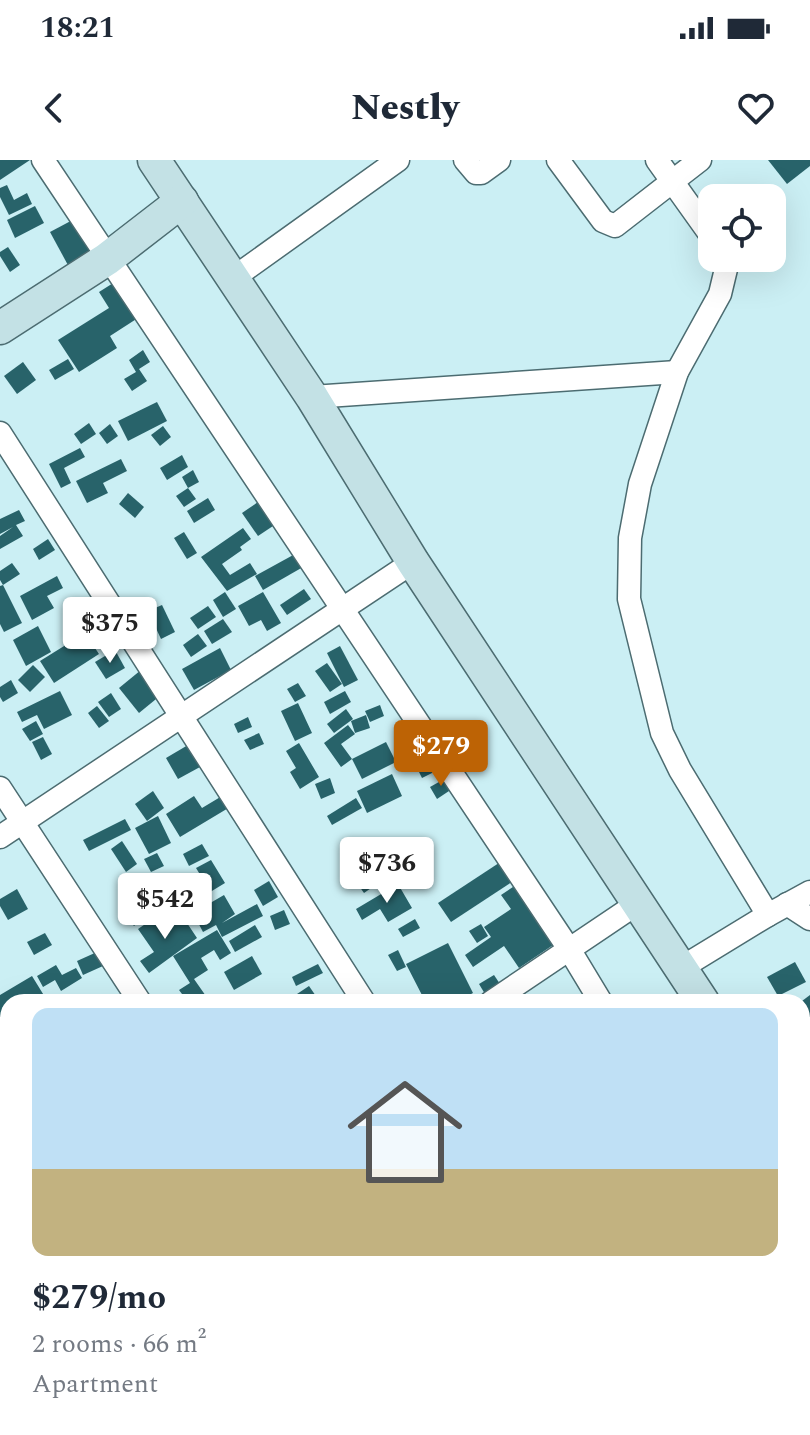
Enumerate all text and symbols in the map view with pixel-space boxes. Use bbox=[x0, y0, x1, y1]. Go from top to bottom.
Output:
text: 18:21 bbox=[40, 5, 115, 51]
text: Nestly bbox=[351, 81, 459, 136]
icon: back bbox=[32, 86, 76, 130]
icon: heart bbox=[734, 86, 778, 130]
map controls bbox=[698, 184, 786, 272]
button: locate bbox=[698, 184, 786, 272]
pin: $375 bbox=[63, 597, 157, 665]
text: $375 bbox=[81, 603, 139, 643]
pin: $279 bbox=[394, 720, 488, 788]
text: $279 bbox=[412, 726, 470, 766]
pin: $736 bbox=[340, 837, 434, 905]
text: $736 bbox=[358, 843, 416, 883]
pin: $542 bbox=[118, 873, 212, 941]
text: $542 bbox=[136, 879, 194, 919]
icon: home bbox=[333, 1060, 477, 1204]
text: $279/mo bbox=[32, 1272, 166, 1324]
text: 2 rooms · 66 m² bbox=[32, 1324, 206, 1364]
text: Apartment bbox=[32, 1364, 158, 1404]

